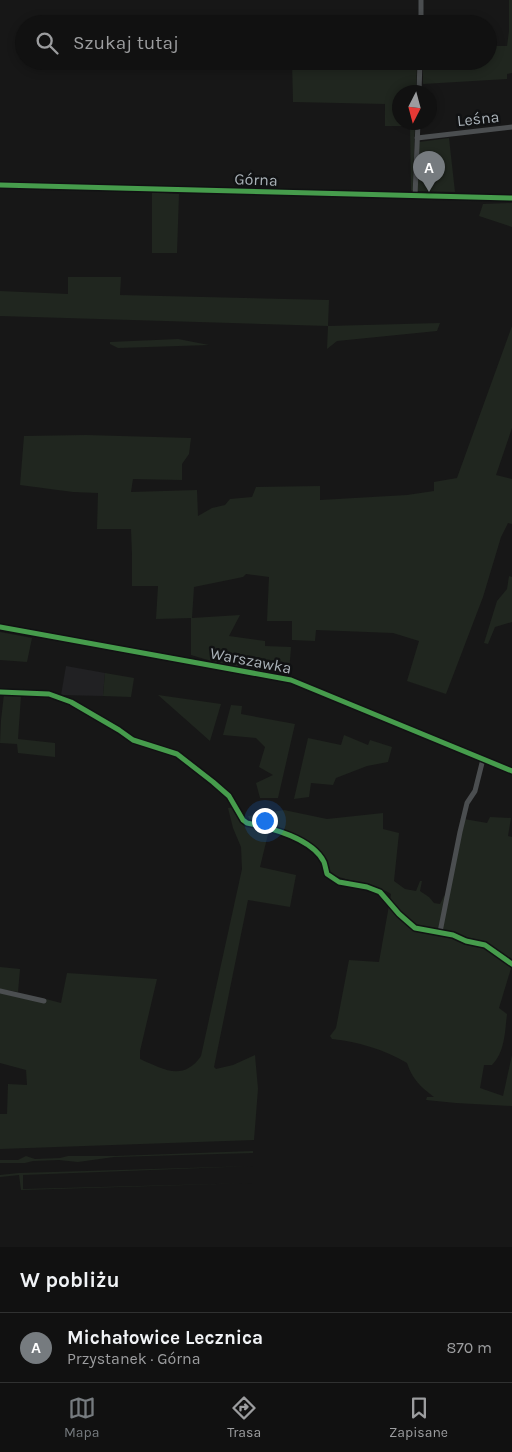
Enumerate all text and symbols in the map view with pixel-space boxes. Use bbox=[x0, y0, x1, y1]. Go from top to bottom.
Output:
search box bbox=[15, 15, 497, 70]
icon: search bbox=[33, 29, 61, 57]
text: Szukaj tutaj bbox=[73, 32, 179, 54]
north arrow bbox=[392, 85, 437, 130]
street label: Leśna bbox=[456, 107, 500, 130]
pin: A bbox=[413, 151, 445, 192]
street label: Górna bbox=[234, 169, 278, 190]
street label: Warszawka bbox=[209, 643, 293, 678]
your location bbox=[252, 808, 278, 834]
text: W pobliżu bbox=[20, 1268, 120, 1292]
text: Michałowice Lecznica bbox=[67, 1327, 263, 1349]
text: A bbox=[31, 1338, 41, 1357]
text: 870 m bbox=[446, 1338, 492, 1357]
text: Przystanek · Górna bbox=[67, 1349, 201, 1368]
tab: Mapa bbox=[64, 1394, 99, 1441]
tab: Trasa bbox=[227, 1394, 261, 1441]
tab: Zapisane bbox=[389, 1394, 448, 1441]

